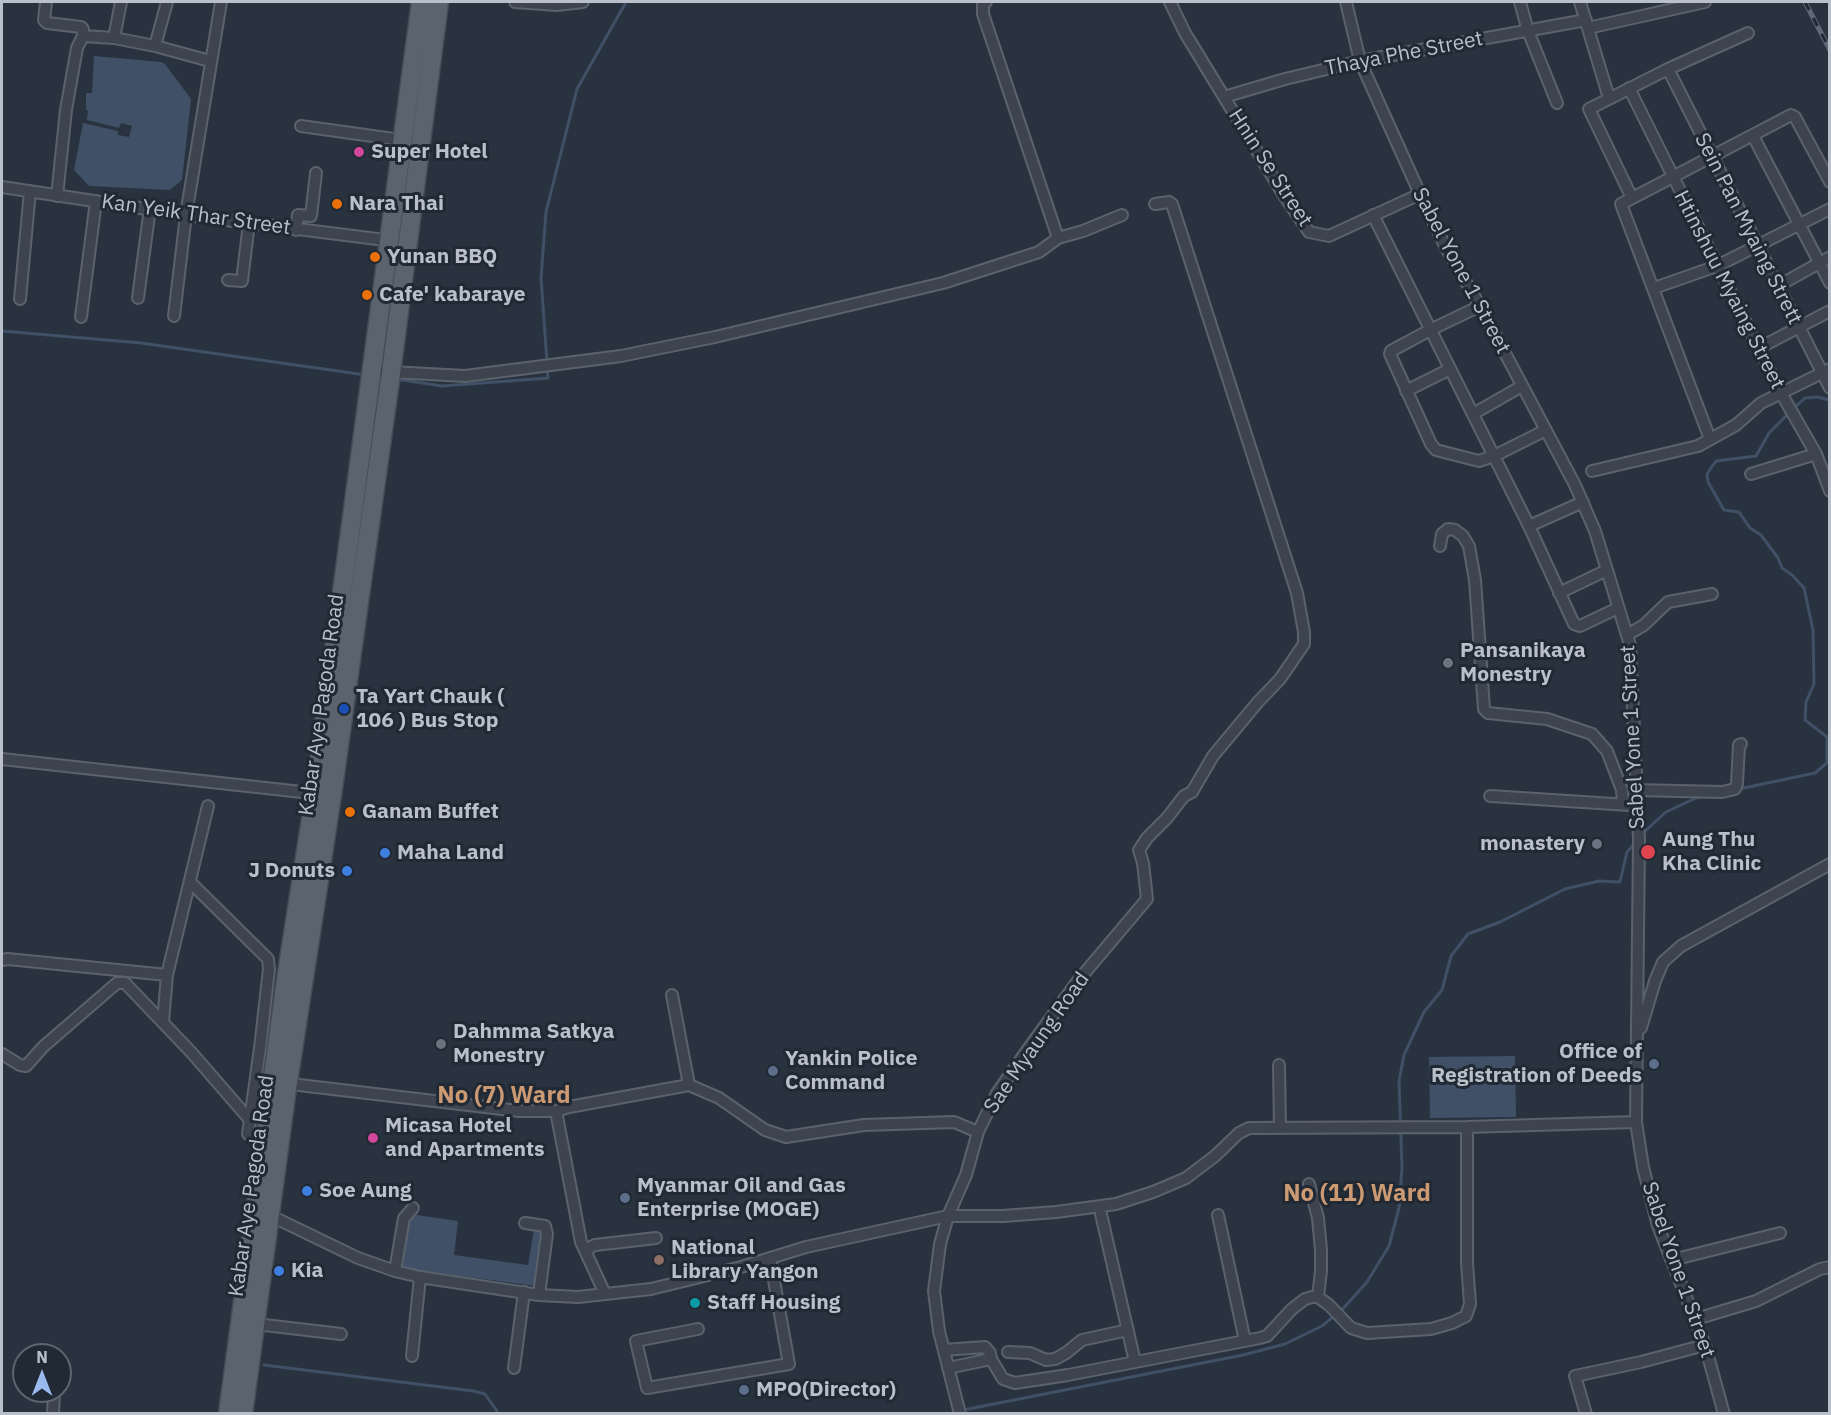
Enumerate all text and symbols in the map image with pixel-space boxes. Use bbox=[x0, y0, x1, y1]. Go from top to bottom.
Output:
street label: Thaya Phe Street bbox=[1323, 26, 1485, 82]
street label: Hnin Se Street bbox=[1223, 104, 1317, 232]
street label: Sein Pan Myaing Strett bbox=[1689, 129, 1807, 329]
place label: Super Hotel bbox=[371, 139, 488, 165]
marker: Super Hotel bbox=[352, 145, 366, 159]
street label: Sabel Yone 1 Street bbox=[1407, 184, 1515, 358]
street label: Htinshuu Myaing Street bbox=[1668, 186, 1790, 394]
street label: Kan Yeik Thar Street bbox=[100, 189, 292, 241]
place label: Nara Thai bbox=[349, 191, 444, 217]
marker: Nara Thai bbox=[330, 197, 344, 211]
place label: Yunan BBQ bbox=[387, 244, 497, 270]
marker: Yunan BBQ bbox=[368, 250, 382, 264]
place label: Cafe' kabaraye bbox=[379, 282, 526, 308]
marker: Cafe' kabaraye bbox=[360, 288, 374, 302]
street label: Kabar Aye Pagoda Road bbox=[294, 593, 350, 817]
place label: Pansanikaya Monestry bbox=[1460, 638, 1586, 688]
street label: Sabel Yone 1 Street bbox=[1616, 644, 1650, 830]
marker: Pansanikaya Monestry bbox=[1441, 656, 1455, 670]
place label: Ta Yart Chauk ( 106 ) Bus Stop bbox=[356, 684, 504, 734]
marker: Ta Yart Chauk ( 106 ) Bus Stop bbox=[337, 702, 351, 716]
place label: Ganam Buffet bbox=[362, 799, 499, 825]
marker: Ganam Buffet bbox=[343, 805, 357, 819]
place label: Aung Thu Kha Clinic bbox=[1662, 827, 1761, 877]
place label: monastery bbox=[1480, 831, 1585, 857]
marker: monastery bbox=[1590, 837, 1604, 851]
place label: Maha Land bbox=[397, 840, 504, 866]
marker: Aung Thu Kha Clinic bbox=[1639, 843, 1657, 861]
marker: Maha Land bbox=[378, 846, 392, 860]
place label: J Donuts bbox=[248, 858, 335, 884]
marker: J Donuts bbox=[340, 864, 354, 878]
street label: Sae Myaung Road bbox=[979, 968, 1095, 1118]
place label: Dahmma Satkya Monestry bbox=[453, 1019, 614, 1069]
marker: Dahmma Satkya Monestry bbox=[434, 1037, 448, 1051]
place label: Office of Registration of Deeds bbox=[1431, 1039, 1642, 1089]
place label: Yankin Police Command bbox=[785, 1046, 917, 1096]
marker: Office of Registration of Deeds bbox=[1647, 1057, 1661, 1071]
marker: Yankin Police Command bbox=[766, 1064, 780, 1078]
street label: Kabar Aye Pagoda Road bbox=[224, 1074, 280, 1298]
district label: No (7) Ward bbox=[437, 1082, 571, 1110]
place label: Micasa Hotel and Apartments bbox=[385, 1113, 545, 1163]
marker: Micasa Hotel and Apartments bbox=[366, 1131, 380, 1145]
place label: Myanmar Oil and Gas Enterprise (MOGE) bbox=[637, 1173, 846, 1223]
place label: Soe Aung bbox=[319, 1178, 412, 1204]
street label: Sabel Yone 1 Street bbox=[1636, 1179, 1720, 1361]
district label: No (11) Ward bbox=[1283, 1180, 1431, 1208]
marker: Soe Aung bbox=[300, 1184, 314, 1198]
marker: Myanmar Oil and Gas Enterprise (MOGE) bbox=[618, 1191, 632, 1205]
place label: National Library Yangon bbox=[671, 1235, 818, 1285]
marker: National Library Yangon bbox=[652, 1253, 666, 1267]
place label: Kia bbox=[291, 1258, 324, 1284]
marker: Kia bbox=[272, 1264, 286, 1278]
place label: Staff Housing bbox=[707, 1290, 840, 1316]
marker: Staff Housing bbox=[688, 1296, 702, 1310]
north arrow bbox=[12, 1343, 72, 1403]
text: N bbox=[36, 1347, 48, 1367]
place label: MPO(Director) bbox=[756, 1377, 896, 1403]
marker: MPO(Director) bbox=[737, 1383, 751, 1397]

